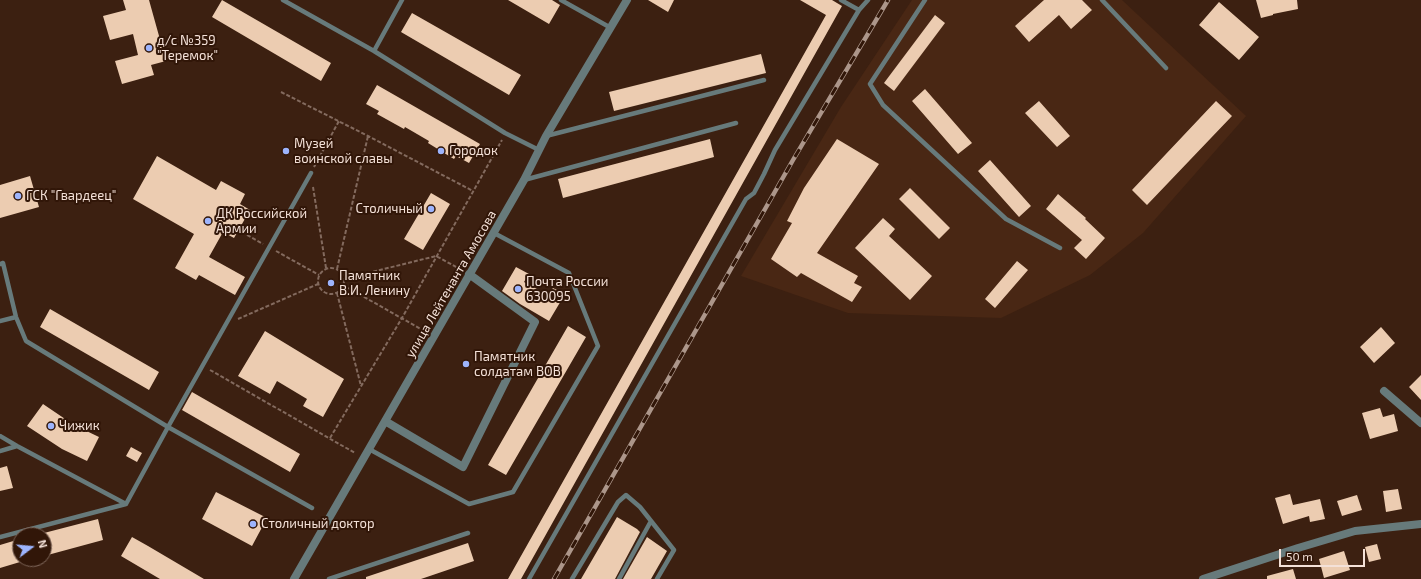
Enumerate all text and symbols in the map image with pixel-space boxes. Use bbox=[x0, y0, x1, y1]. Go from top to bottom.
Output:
place label: д/с №359 "Теремок" bbox=[157, 33, 218, 64]
marker: д/с №359 "Теремок" bbox=[144, 43, 154, 53]
place label: Музей воинской славы bbox=[294, 136, 393, 167]
place label: Городок bbox=[449, 143, 498, 159]
marker: Музей воинской славы bbox=[281, 146, 291, 156]
marker: Городок bbox=[436, 146, 446, 156]
place label: ГСК "Гвардеец" bbox=[26, 188, 116, 204]
marker: ГСК "Гвардеец" bbox=[13, 191, 23, 201]
place label: Столичный bbox=[356, 201, 423, 217]
marker: Столичный bbox=[426, 204, 436, 214]
place label: ДК Российской Армии bbox=[216, 206, 307, 237]
street label: улица Лейтенанта Амосова bbox=[402, 208, 500, 360]
marker: ДК Российской Армии bbox=[203, 216, 213, 226]
place label: Памятник В.И. Ленину bbox=[339, 268, 410, 299]
place label: Почта России 630095 bbox=[526, 274, 608, 305]
marker: Памятник В.И. Ленину bbox=[326, 278, 336, 288]
marker: Почта России 630095 bbox=[513, 284, 523, 294]
place label: Памятник солдатам ВОВ bbox=[474, 349, 561, 380]
marker: Памятник солдатам ВОВ bbox=[461, 359, 471, 369]
place label: Чижик bbox=[59, 418, 100, 434]
marker: Чижик bbox=[46, 421, 56, 431]
place label: Столичный доктор bbox=[261, 516, 375, 532]
marker: Столичный доктор bbox=[248, 519, 258, 529]
north arrow bbox=[12, 527, 52, 567]
text: N bbox=[36, 538, 50, 549]
scale bar bbox=[1281, 541, 1367, 567]
text: 50 m bbox=[1286, 549, 1313, 563]

